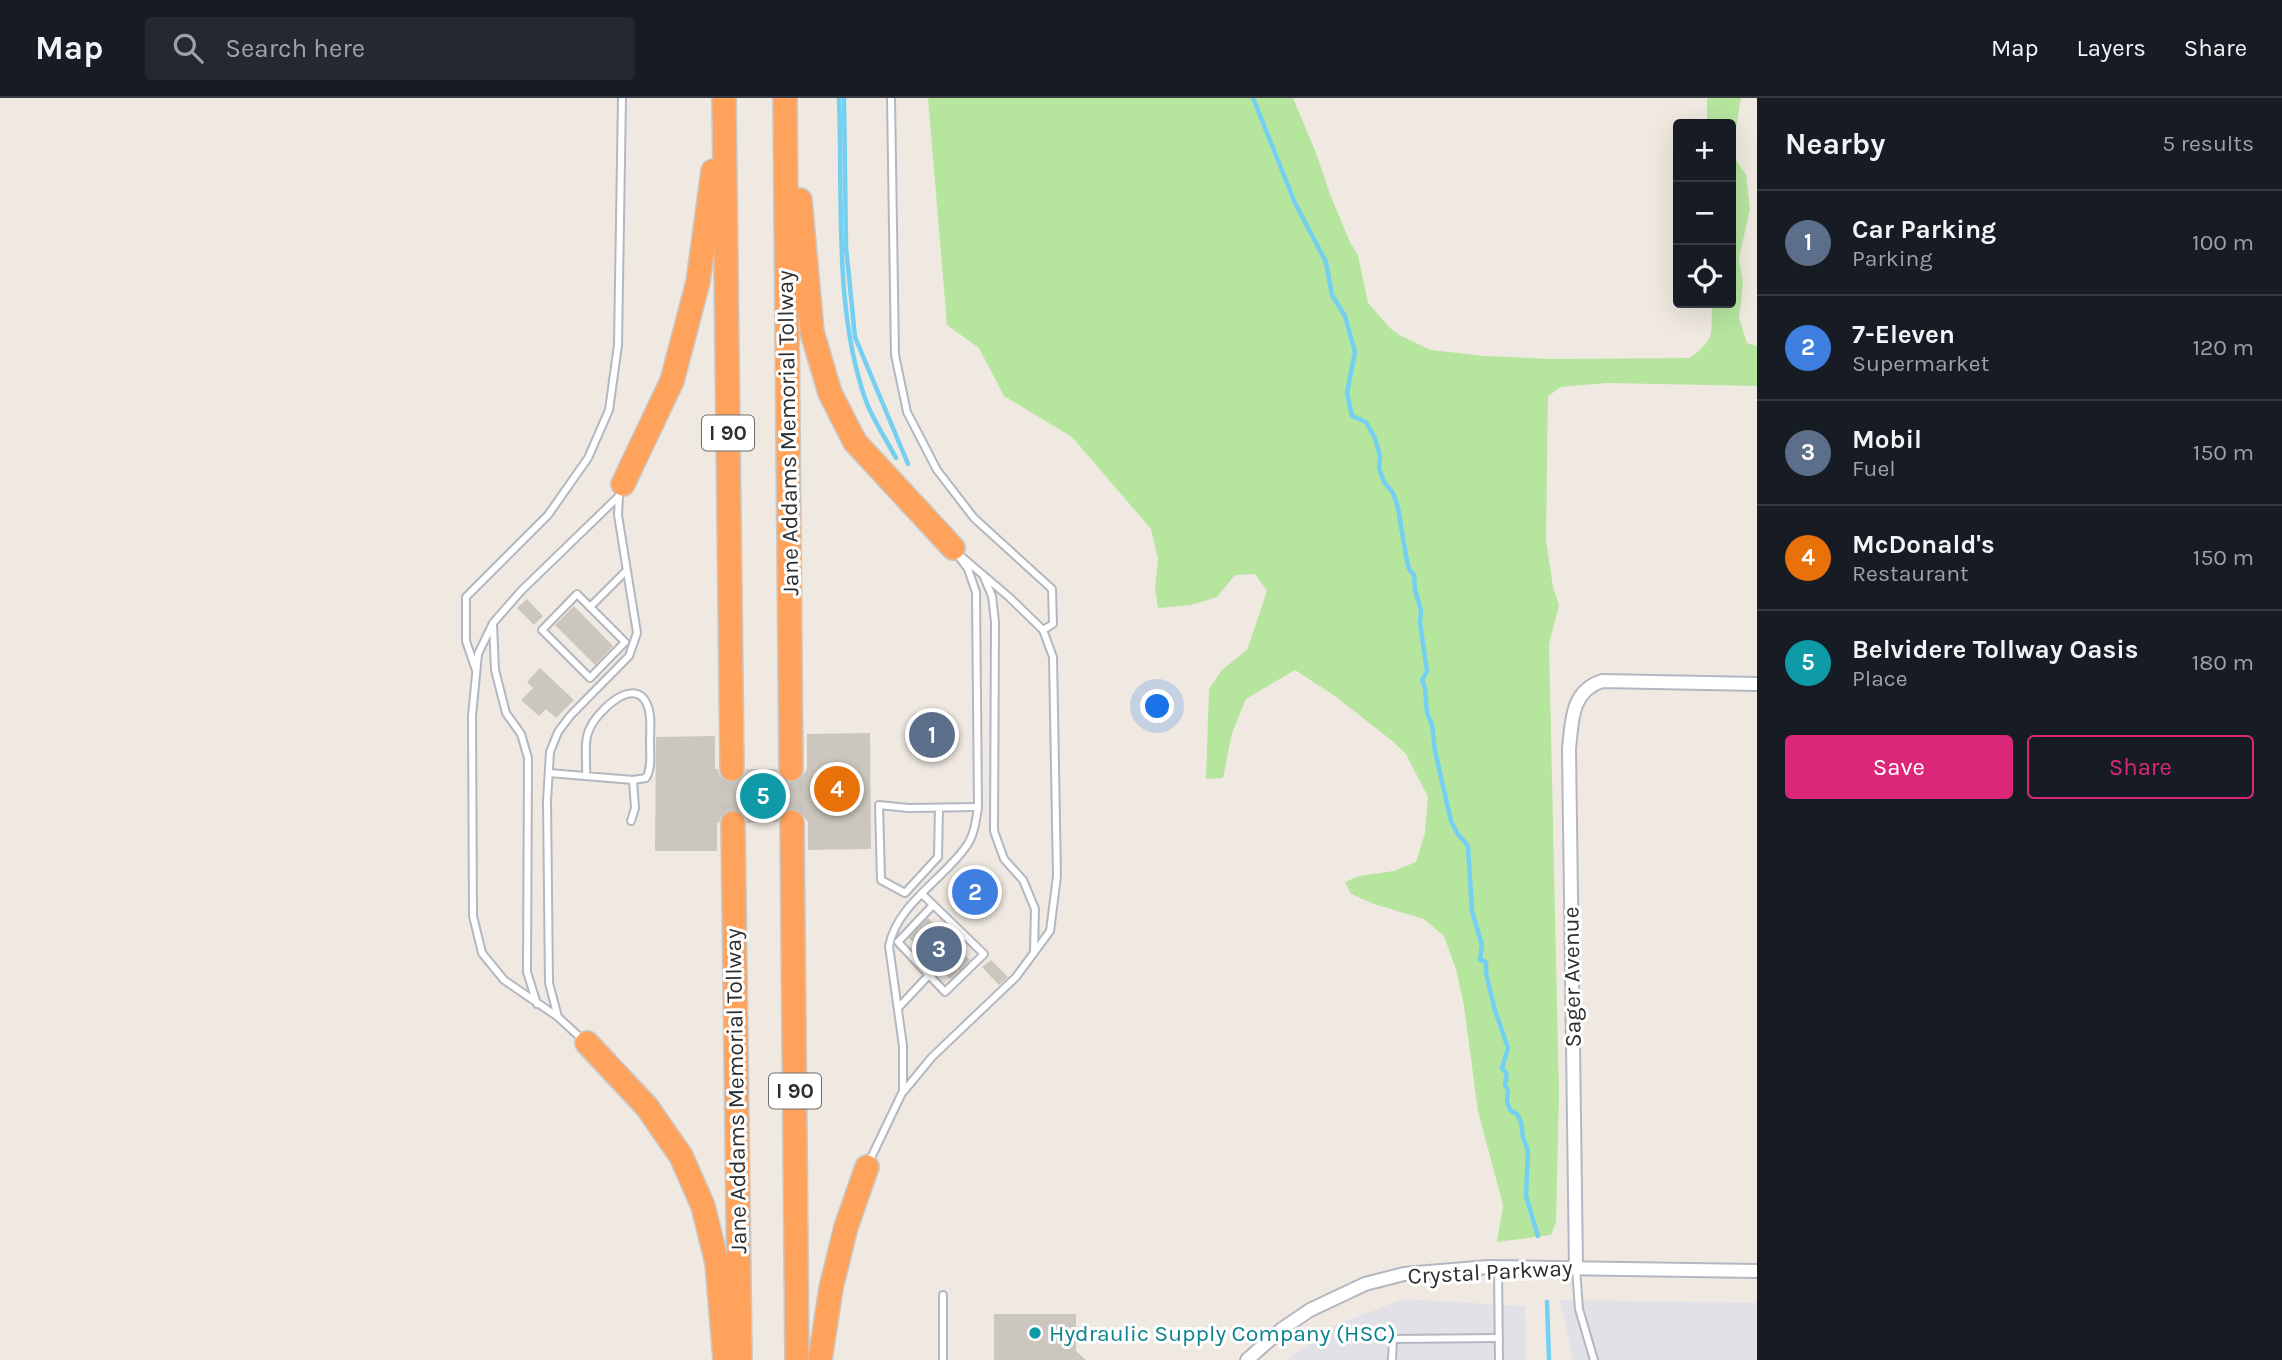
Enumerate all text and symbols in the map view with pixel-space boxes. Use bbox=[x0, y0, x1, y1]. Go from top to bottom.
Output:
search box bbox=[145, 17, 635, 80]
text: Map bbox=[35, 29, 103, 67]
icon: search bbox=[169, 29, 207, 67]
text: Search here bbox=[225, 33, 365, 64]
text: Map bbox=[1991, 34, 2039, 62]
text: Layers bbox=[2077, 34, 2146, 62]
text: Share bbox=[2184, 34, 2247, 62]
map controls bbox=[1673, 119, 1736, 308]
button: + bbox=[1673, 119, 1736, 182]
text: Nearby bbox=[1785, 126, 1885, 162]
text: 5 results bbox=[2162, 130, 2254, 157]
button: − bbox=[1673, 182, 1736, 245]
text: Car Parking bbox=[1852, 214, 1996, 245]
text: 1 bbox=[1804, 229, 1812, 256]
text: 100 m bbox=[2192, 229, 2254, 256]
button: locate bbox=[1673, 245, 1736, 308]
text: Parking bbox=[1852, 245, 1932, 272]
street label: Jane Addams Memorial Tollway bbox=[772, 270, 804, 596]
text: 7-Eleven bbox=[1852, 319, 1955, 350]
text: 2 bbox=[1801, 334, 1815, 361]
text: 120 m bbox=[2192, 334, 2254, 361]
text: Supermarket bbox=[1852, 350, 1989, 377]
road number: I 90 bbox=[702, 416, 754, 450]
text: Mobil bbox=[1852, 424, 1922, 455]
text: 3 bbox=[1801, 439, 1815, 466]
text: 150 m bbox=[2193, 439, 2254, 466]
text: Fuel bbox=[1852, 455, 1896, 482]
text: McDonald's bbox=[1852, 529, 1995, 560]
text: 4 bbox=[1801, 544, 1815, 571]
text: 150 m bbox=[2193, 544, 2254, 571]
text: Restaurant bbox=[1852, 560, 1969, 587]
text: Belvidere Tollway Oasis bbox=[1852, 634, 2138, 665]
text: 5 bbox=[1801, 649, 1815, 676]
text: 180 m bbox=[2192, 649, 2254, 676]
text: Place bbox=[1852, 665, 1908, 692]
your location bbox=[1140, 689, 1174, 723]
pin: 1 bbox=[909, 709, 955, 761]
button: Save bbox=[1785, 735, 2013, 799]
button: Share bbox=[2027, 735, 2254, 799]
pin: 4 bbox=[814, 763, 860, 815]
pin: 5 bbox=[740, 770, 786, 822]
pin: 2 bbox=[952, 866, 998, 918]
street label: Sager Avenue bbox=[1557, 906, 1587, 1048]
pin: 3 bbox=[916, 923, 962, 975]
street label: Jane Addams Memorial Tollway bbox=[720, 928, 752, 1254]
road number: I 90 bbox=[769, 1074, 821, 1108]
street label: Crystal Parkway bbox=[1407, 1254, 1573, 1290]
place label: Hydraulic Supply Company (HSC) bbox=[1049, 1320, 1396, 1347]
marker: Hydraulic Supply Company (HSC) bbox=[1027, 1325, 1043, 1341]

